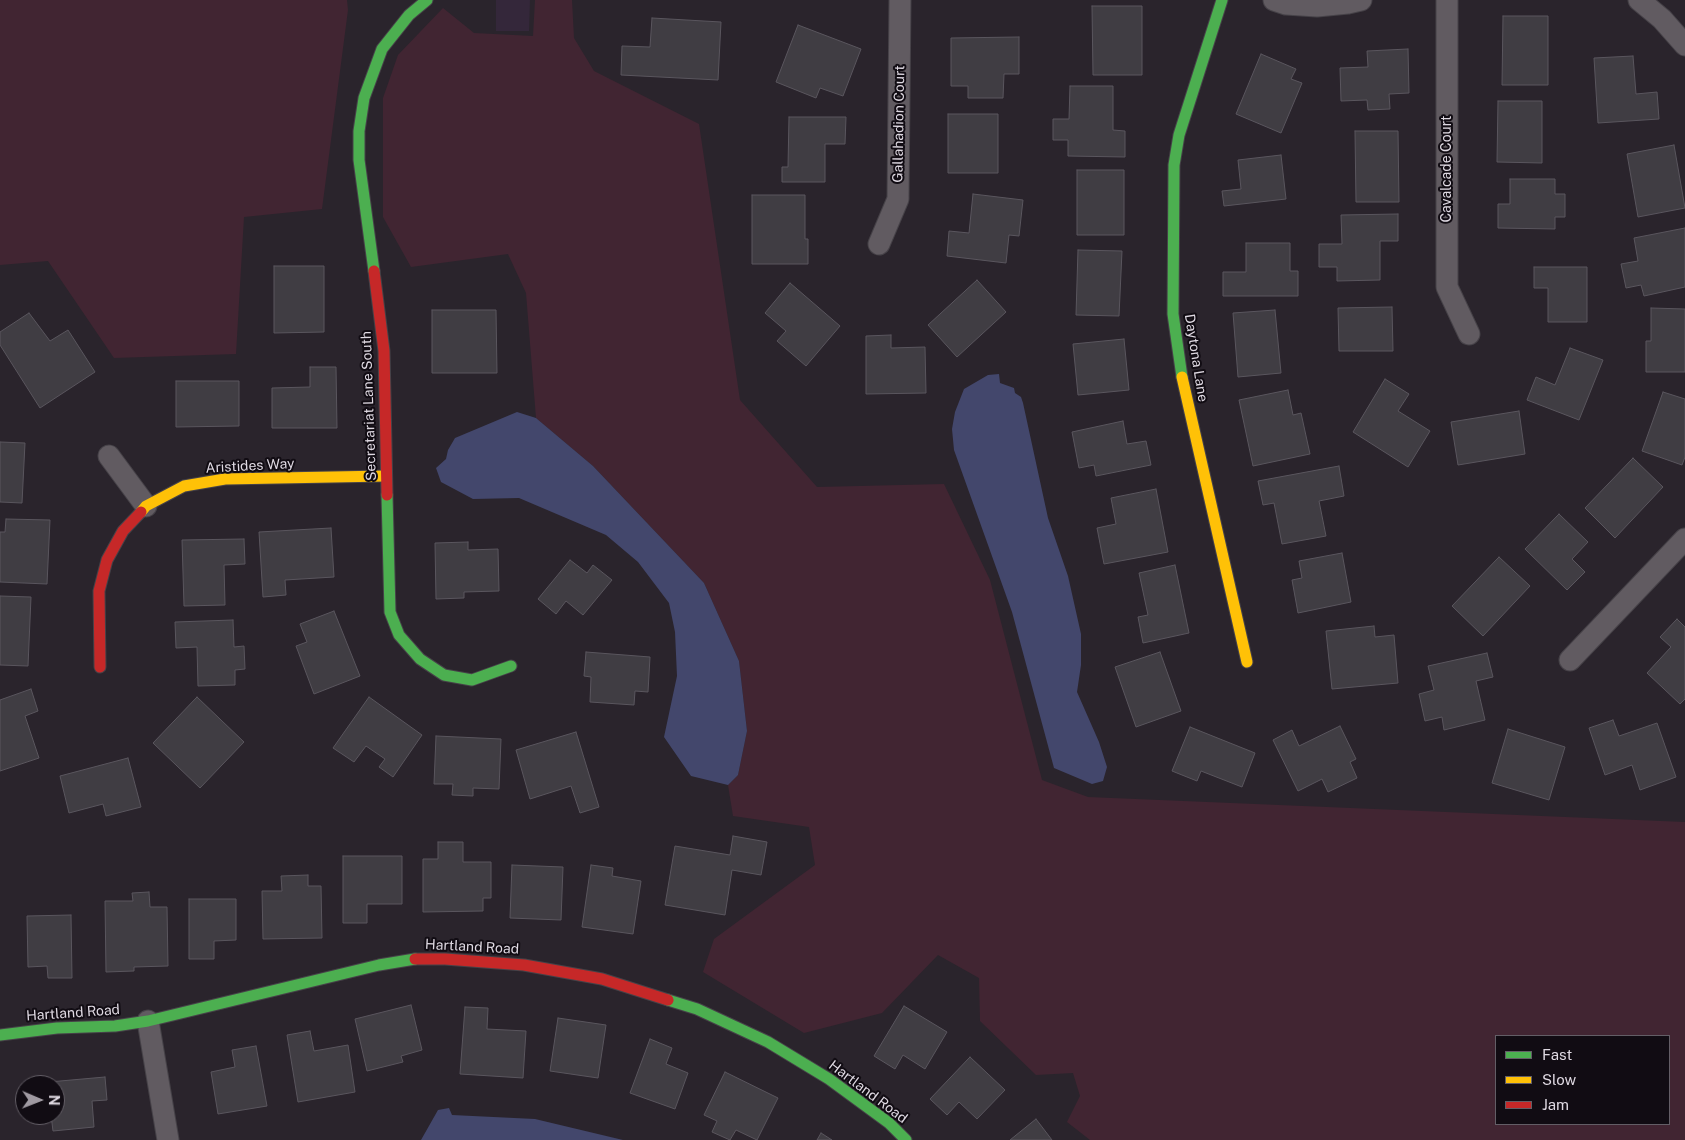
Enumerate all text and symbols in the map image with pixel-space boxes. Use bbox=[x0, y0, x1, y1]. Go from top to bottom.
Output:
street label: Gallahadion Court bbox=[890, 65, 908, 183]
street label: Cavalcade Court bbox=[1439, 116, 1455, 222]
street label: Daytona Lane bbox=[1181, 313, 1211, 403]
street label: Secretariat Lane South bbox=[358, 331, 380, 481]
street label: Aristides Way bbox=[205, 455, 295, 477]
street label: Hartland Road bbox=[425, 936, 519, 958]
street label: Hartland Road bbox=[26, 1001, 120, 1025]
legend bbox=[1495, 1035, 1670, 1125]
text: Fast bbox=[1542, 1046, 1572, 1063]
street label: Hartland Road bbox=[825, 1057, 911, 1127]
text: Slow bbox=[1542, 1071, 1576, 1088]
north arrow bbox=[15, 1075, 65, 1125]
text: N bbox=[46, 1095, 62, 1106]
text: Jam bbox=[1542, 1096, 1569, 1113]

